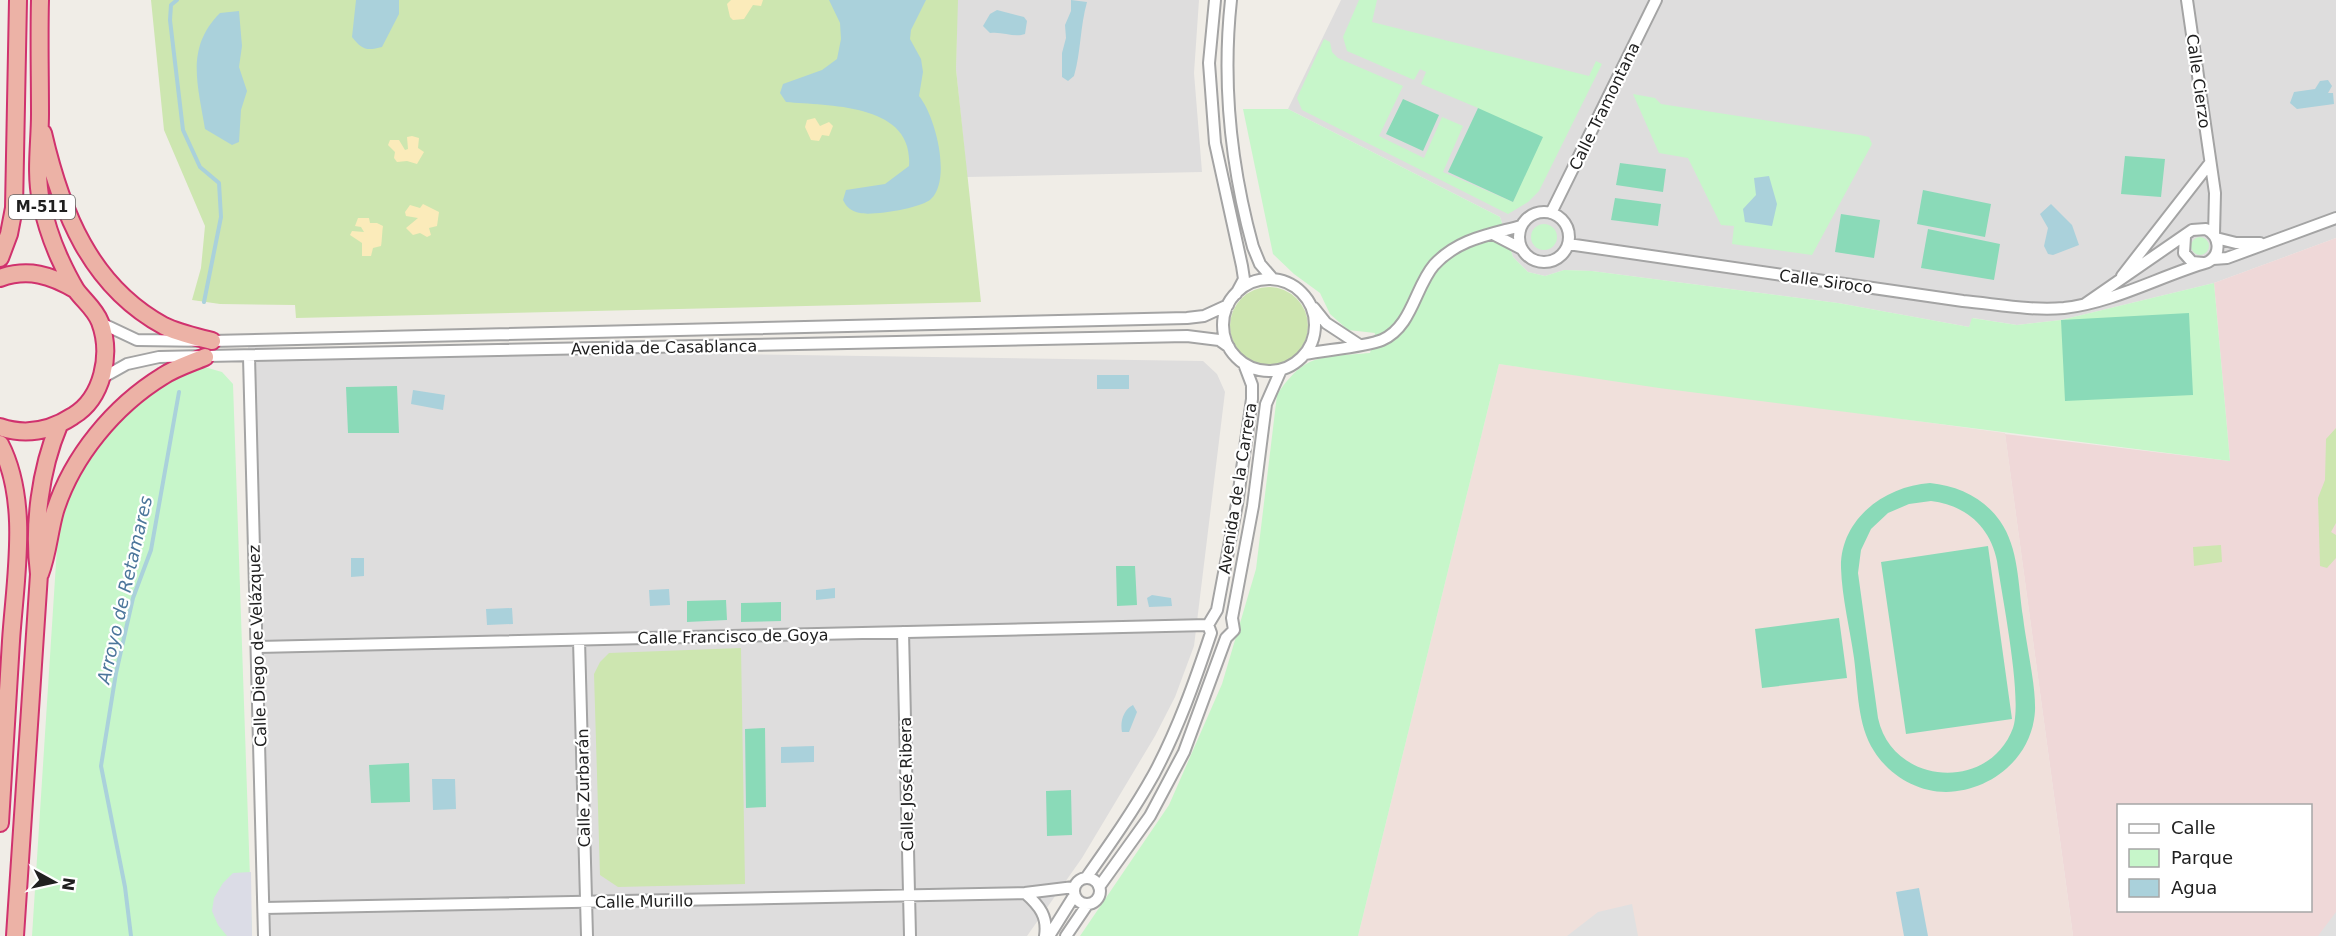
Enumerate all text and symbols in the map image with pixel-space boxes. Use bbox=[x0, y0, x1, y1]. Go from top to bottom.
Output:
street label: Calle Cierzo bbox=[2182, 33, 2215, 129]
street label: Calle Tramontana bbox=[1565, 39, 1644, 173]
road number: M-511 bbox=[9, 195, 75, 219]
street label: Calle Siroco bbox=[1778, 266, 1874, 297]
street label: Avenida de Casablanca bbox=[571, 336, 757, 359]
street label: Avenida de la Carrera bbox=[1215, 401, 1260, 575]
water label: Arroyo de Retamares bbox=[92, 494, 156, 687]
street label: Calle Diego de Velázquez bbox=[244, 545, 271, 747]
street label: Calle Francisco de Goya bbox=[637, 625, 829, 648]
street label: Calle José Ribera bbox=[896, 717, 917, 851]
street label: Calle Zurbarán bbox=[573, 728, 594, 848]
legend bbox=[2117, 804, 2312, 912]
text: Calle bbox=[2171, 817, 2216, 838]
text: Parque bbox=[2171, 847, 2233, 868]
north arrow bbox=[24, 852, 84, 912]
text: N bbox=[58, 876, 79, 892]
text: Agua bbox=[2171, 877, 2217, 898]
street label: Calle Murillo bbox=[595, 891, 693, 912]

